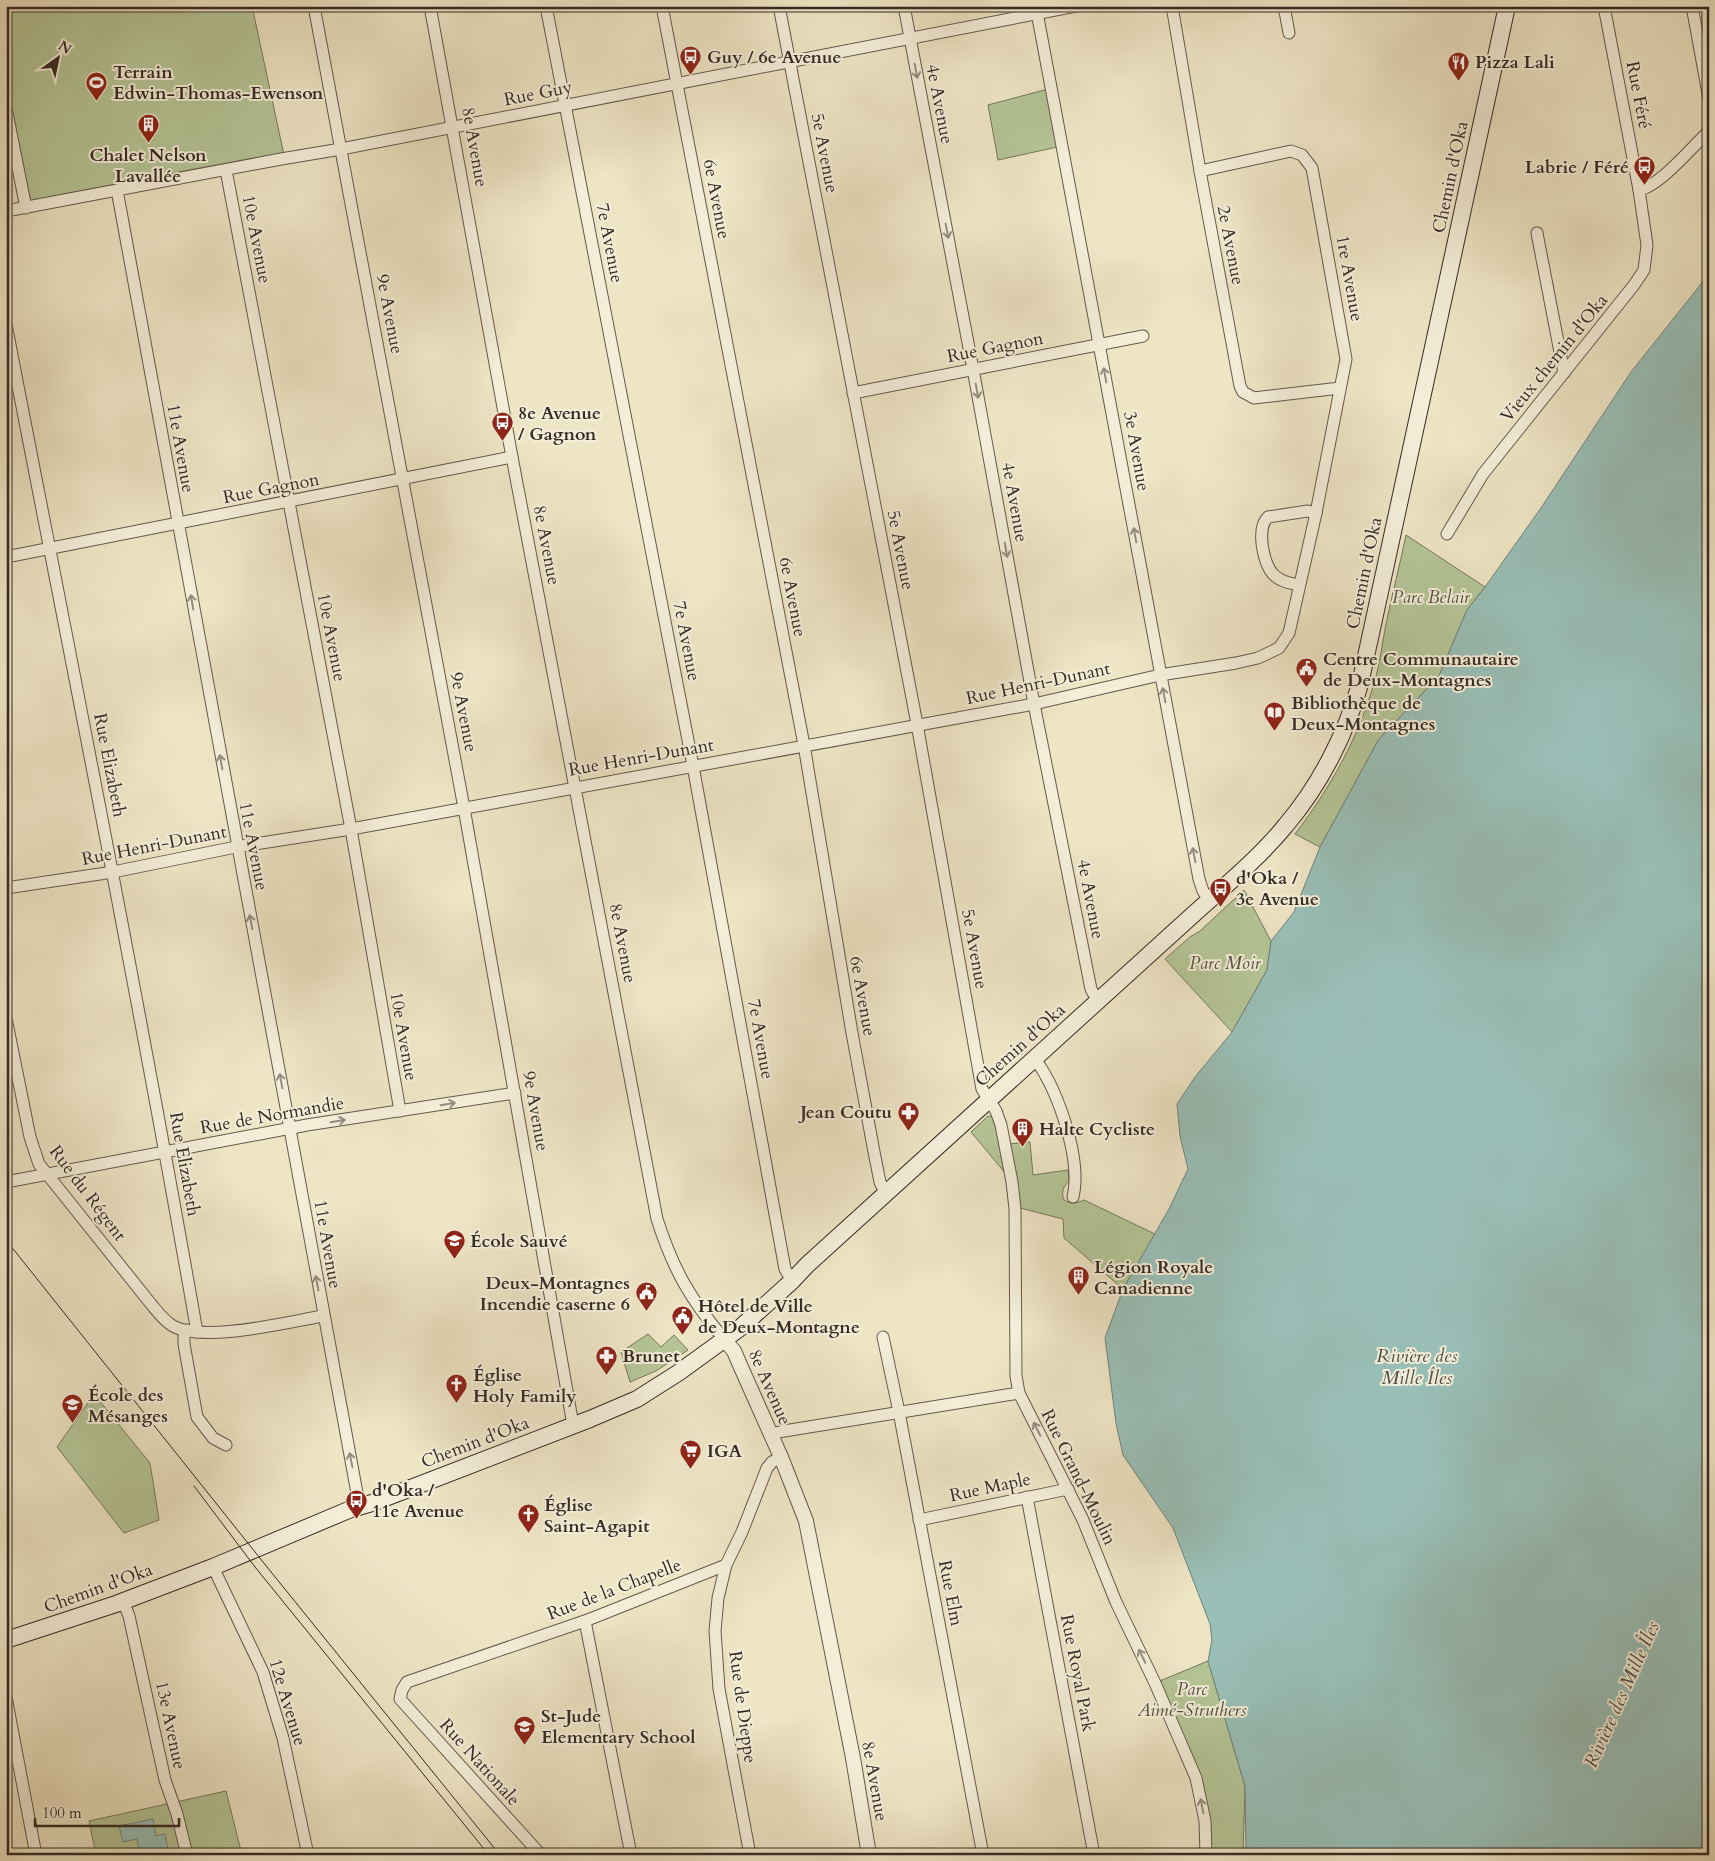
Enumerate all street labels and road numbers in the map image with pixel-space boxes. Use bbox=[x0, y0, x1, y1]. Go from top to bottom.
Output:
street label: Rue Féré bbox=[1620, 59, 1657, 131]
street label: 4e Avenue bbox=[920, 62, 959, 146]
street label: Rue Guy bbox=[502, 75, 575, 112]
street label: 8e Avenue bbox=[455, 105, 494, 189]
street label: 5e Avenue bbox=[805, 111, 844, 195]
street label: Chemin d'Oka bbox=[1426, 119, 1475, 235]
street label: 6e Avenue bbox=[697, 157, 736, 241]
street label: 10e Avenue bbox=[236, 193, 277, 286]
street label: 7e Avenue bbox=[590, 201, 629, 285]
street label: 2e Avenue bbox=[1211, 203, 1250, 287]
street label: 1re Avenue bbox=[1330, 233, 1369, 323]
street label: 9e Avenue bbox=[370, 272, 409, 356]
street label: Vieux chemin d'Oka bbox=[1495, 289, 1614, 428]
street label: Rue Gagnon bbox=[945, 326, 1046, 369]
street label: 11e Avenue bbox=[160, 402, 201, 494]
street label: 3e Avenue bbox=[1117, 409, 1156, 493]
street label: 4e Avenue bbox=[995, 460, 1034, 544]
street label: Rue Gagnon bbox=[221, 467, 322, 510]
street label: 8e Avenue bbox=[527, 503, 566, 587]
street label: 5e Avenue bbox=[881, 508, 920, 592]
street label: Chemin d'Oka bbox=[1340, 515, 1389, 631]
street label: 6e Avenue bbox=[773, 555, 812, 639]
street label: 10e Avenue bbox=[311, 591, 352, 684]
street label: 7e Avenue bbox=[667, 599, 706, 683]
street label: Rue Henri-Dunant bbox=[964, 656, 1113, 711]
street label: 9e Avenue bbox=[444, 670, 483, 754]
street label: Rue Elizabeth bbox=[87, 711, 132, 819]
street label: Rue Henri-Dunant bbox=[567, 732, 716, 783]
street label: 11e Avenue bbox=[233, 800, 274, 893]
street label: Rue Henri-Dunant bbox=[80, 819, 229, 872]
street label: 4e Avenue bbox=[1071, 857, 1110, 941]
street label: 8e Avenue bbox=[603, 901, 642, 985]
street label: 5e Avenue bbox=[955, 907, 994, 991]
street label: 6e Avenue bbox=[843, 954, 882, 1038]
street label: 10e Avenue bbox=[383, 990, 424, 1082]
street label: 7e Avenue bbox=[741, 997, 780, 1081]
street label: Chemin d'Oka bbox=[970, 998, 1071, 1093]
street label: 9e Avenue bbox=[516, 1069, 555, 1153]
street label: Rue de Normandie bbox=[198, 1091, 346, 1140]
street label: Rue Elizabeth bbox=[163, 1110, 206, 1218]
street label: Rue du Régent bbox=[43, 1140, 132, 1247]
street label: 11e Avenue bbox=[307, 1198, 348, 1290]
street label: 8e Avenue bbox=[742, 1345, 797, 1429]
street label: Rue Grand-Moulin bbox=[1035, 1405, 1123, 1550]
street label: Chemin d'Oka bbox=[418, 1410, 533, 1475]
street label: Rue Maple bbox=[947, 1467, 1033, 1508]
street label: Rue de la Chapelle bbox=[544, 1552, 685, 1627]
street label: Chemin d'Oka bbox=[40, 1557, 156, 1620]
street label: Rue Elm bbox=[932, 1558, 969, 1629]
street label: Rue Royal Park bbox=[1054, 1612, 1101, 1734]
street label: Rue de Dieppe bbox=[722, 1649, 763, 1765]
street label: 12e Avenue bbox=[262, 1656, 313, 1749]
street label: 13e Avenue bbox=[149, 1679, 192, 1772]
street label: Rue Nationale bbox=[434, 1713, 526, 1811]
street label: 8e Avenue bbox=[855, 1739, 894, 1823]

